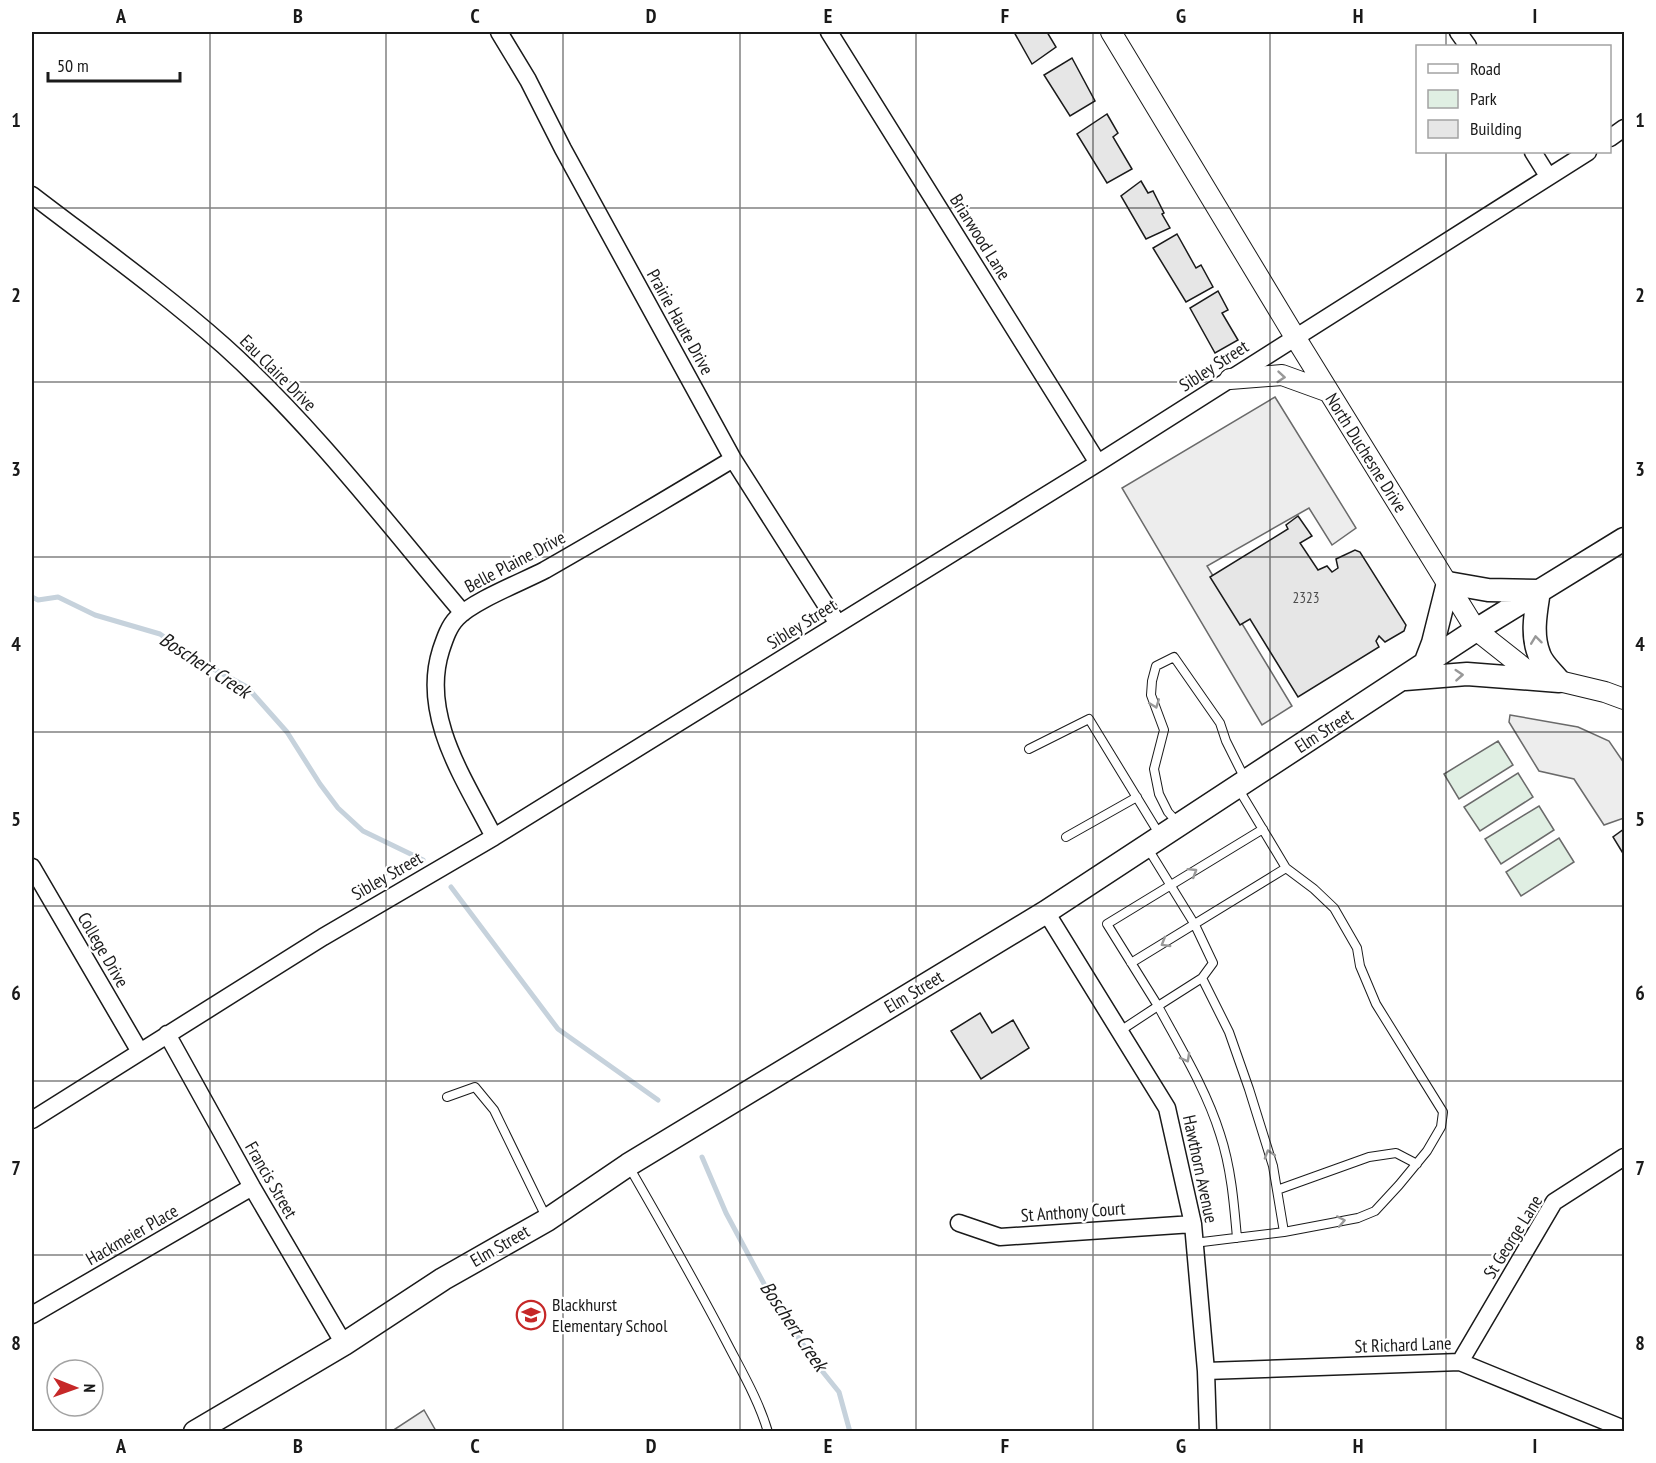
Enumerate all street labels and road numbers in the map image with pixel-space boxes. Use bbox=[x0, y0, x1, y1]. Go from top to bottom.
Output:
street label: Briarwood Lane bbox=[945, 190, 1016, 284]
street label: Prairie Haute Drive bbox=[642, 265, 719, 379]
street label: Eau Claire Drive bbox=[235, 330, 321, 416]
street label: Sibley Street bbox=[1175, 335, 1253, 396]
street label: North Duchesne Drive bbox=[1321, 389, 1412, 517]
street label: Belle Plaine Drive bbox=[460, 525, 569, 598]
street label: Sibley Street bbox=[763, 593, 841, 654]
street label: Elm Street bbox=[1290, 703, 1357, 758]
street label: Sibley Street bbox=[347, 846, 426, 905]
street label: College Drive bbox=[73, 908, 134, 991]
street label: Elm Street bbox=[880, 965, 947, 1018]
street label: Hawthorn Avenue bbox=[1178, 1113, 1223, 1225]
street label: Francis Street bbox=[240, 1137, 303, 1222]
street label: St George Lane bbox=[1478, 1191, 1547, 1283]
street label: St Anthony Court bbox=[1020, 1196, 1126, 1227]
street label: Hackmeier Place bbox=[82, 1199, 182, 1270]
street label: Elm Street bbox=[466, 1219, 534, 1272]
street label: St Richard Lane bbox=[1354, 1331, 1452, 1358]

